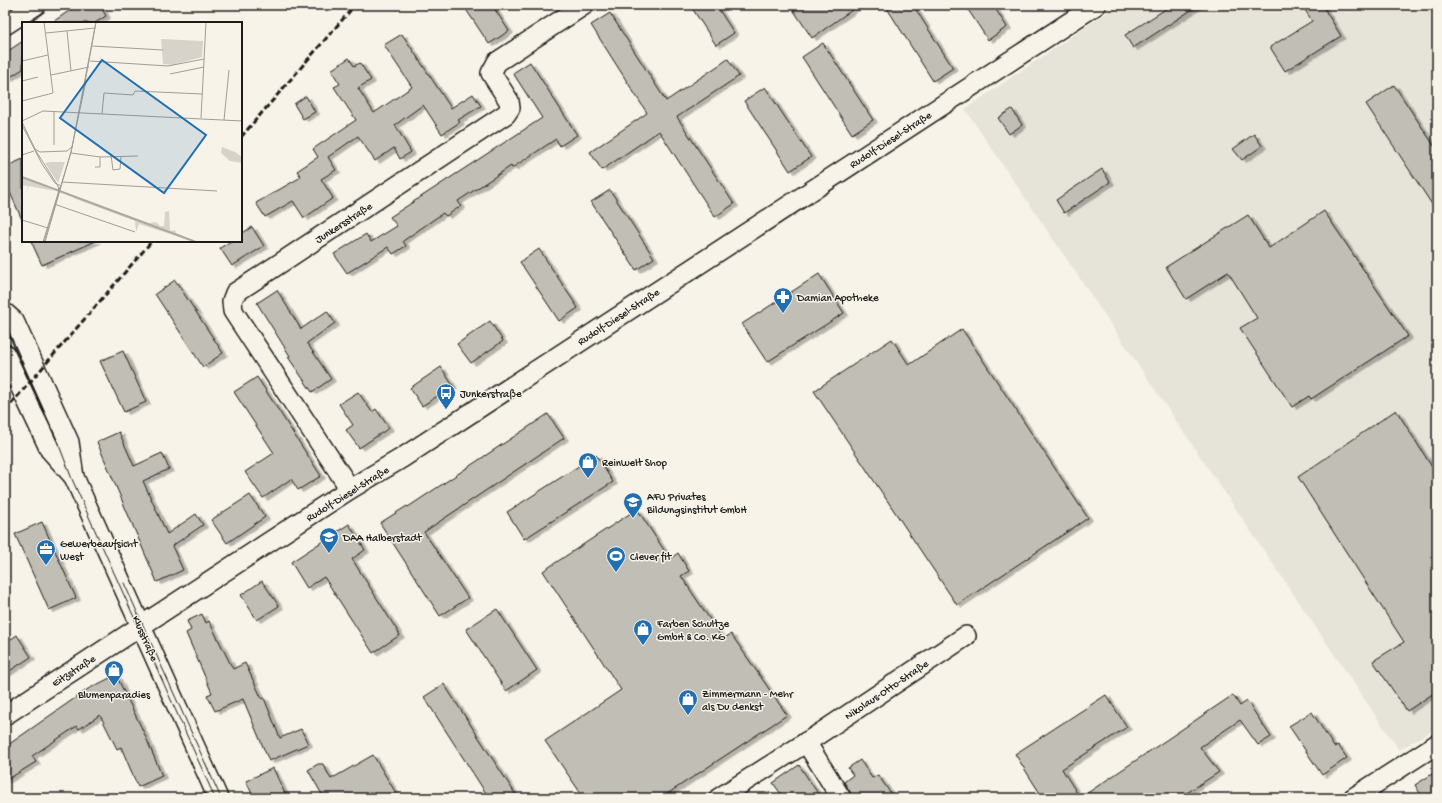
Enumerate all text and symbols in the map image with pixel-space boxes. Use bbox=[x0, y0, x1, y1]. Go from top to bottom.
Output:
inset map bbox=[22, 22, 242, 242]
street label: Rudolf-Diesel-Straße bbox=[847, 109, 935, 172]
street label: Junkersstraße bbox=[313, 201, 375, 247]
street label: Rudolf-Diesel-Straße bbox=[575, 286, 663, 349]
pharmacy icon: Damian Apotheke bbox=[772, 286, 794, 314]
place label: Damian Apotheke bbox=[796, 293, 879, 305]
bus stop icon: Junkerstraße bbox=[435, 382, 457, 410]
place label: Junkerstraße bbox=[460, 389, 522, 401]
shop icon: Reinwelt Shop bbox=[577, 451, 599, 479]
place label: Reinwelt Shop bbox=[602, 458, 667, 470]
street label: Rudolf-Diesel-Straße bbox=[304, 463, 392, 525]
school or university icon: AFU Privates Bildungsinstitut GmbH bbox=[622, 491, 644, 519]
place label: AFU Privates Bildungsinstitut GmbH bbox=[646, 492, 747, 517]
school or university icon: DAA Halberstadt bbox=[318, 526, 340, 554]
place label: DAA Halberstadt bbox=[342, 533, 423, 545]
office icon: Gewerbeaufsicht West bbox=[35, 538, 57, 566]
place label: Gewerbeaufsicht West bbox=[60, 538, 139, 564]
sports icon: Clever fit bbox=[605, 545, 627, 573]
place label: Clever fit bbox=[630, 551, 673, 564]
street label: Klusstraße bbox=[129, 614, 160, 664]
shop icon: Farben Schultze GmbH & Co. KG bbox=[632, 618, 654, 646]
place label: Farben Schultze GmbH & Co. KG bbox=[656, 619, 730, 644]
street label: Eitzstraße bbox=[50, 653, 98, 690]
street label: Nikolaus-Otto-Straße bbox=[843, 658, 931, 723]
shop icon: Blumenparadies bbox=[103, 659, 125, 687]
shop icon: Zimmermann - Mehr als Du denkst bbox=[677, 688, 699, 716]
place label: Zimmermann - Mehr als Du denkst bbox=[702, 689, 794, 714]
place label: Blumenparadies bbox=[77, 690, 151, 702]

